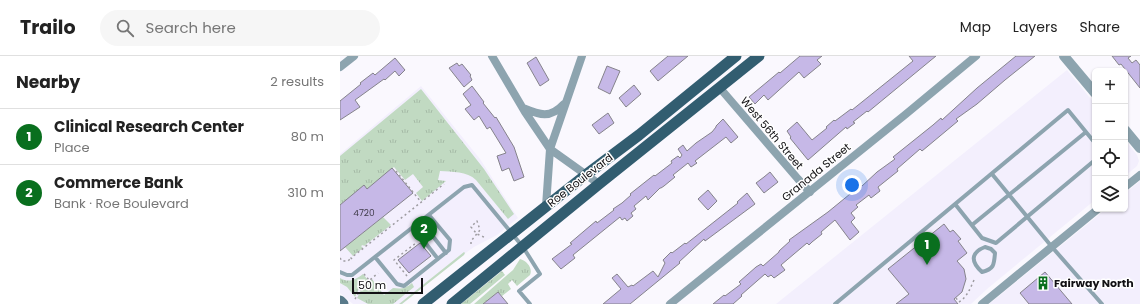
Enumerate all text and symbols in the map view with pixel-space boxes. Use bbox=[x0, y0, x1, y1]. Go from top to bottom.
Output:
search box bbox=[100, 10, 380, 46]
text: Trailo bbox=[20, 14, 76, 41]
icon: search bbox=[114, 17, 136, 39]
text: Search here bbox=[146, 17, 236, 38]
text: Map bbox=[960, 17, 991, 37]
text: Layers bbox=[1013, 17, 1057, 37]
text: Share bbox=[1079, 17, 1120, 37]
map controls bbox=[1092, 68, 1128, 212]
button: + bbox=[1092, 68, 1128, 104]
text: Nearby bbox=[16, 70, 80, 94]
text: 2 results bbox=[270, 72, 324, 91]
street label: West 56th Street bbox=[737, 93, 807, 173]
button: − bbox=[1092, 104, 1128, 140]
text: Clinical Research Center bbox=[54, 116, 244, 137]
text: 1 bbox=[27, 127, 31, 146]
text: 80 m bbox=[291, 127, 324, 146]
text: Place bbox=[54, 138, 89, 157]
street label: Granada Street bbox=[778, 139, 854, 205]
button: locate bbox=[1092, 140, 1128, 176]
street label: Roe Boulevard bbox=[544, 149, 616, 211]
text: Commerce Bank bbox=[54, 172, 183, 193]
your location bbox=[842, 175, 862, 195]
button: layers bbox=[1092, 176, 1128, 212]
text: 2 bbox=[25, 183, 33, 202]
text: 310 m bbox=[287, 183, 324, 202]
text: Bank · Roe Boulevard bbox=[54, 194, 189, 213]
house number: 4720 bbox=[353, 207, 375, 219]
pin: 2 bbox=[411, 216, 437, 249]
pin: 1 bbox=[914, 232, 940, 265]
building icon: Fairway North bbox=[1035, 275, 1051, 291]
place label: Fairway North bbox=[1054, 275, 1134, 291]
scale bar bbox=[352, 276, 423, 295]
text: 50 m bbox=[358, 277, 386, 293]

